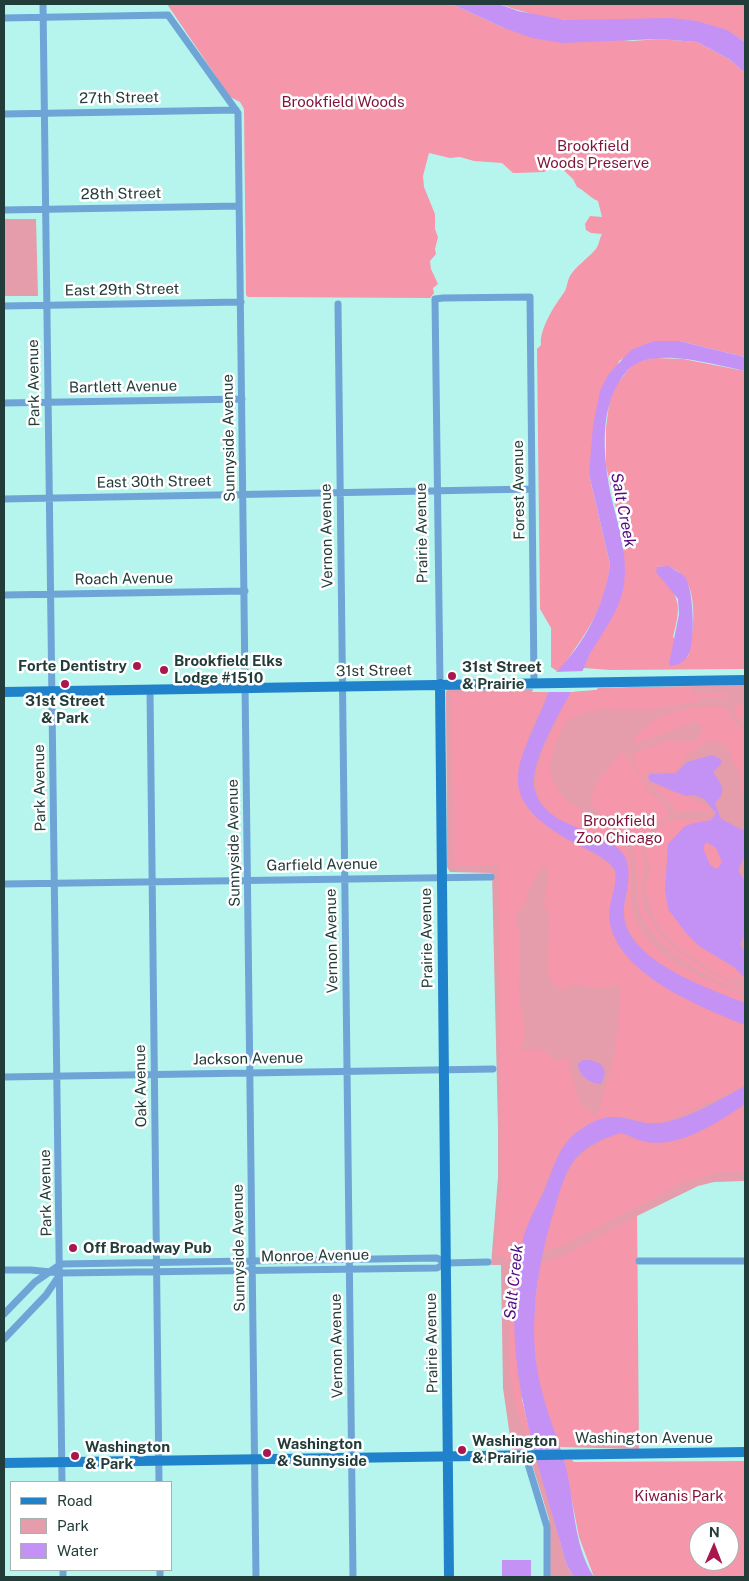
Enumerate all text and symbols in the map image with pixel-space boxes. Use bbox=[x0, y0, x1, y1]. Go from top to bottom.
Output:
street label: 27th Street bbox=[79, 88, 159, 108]
park label: Brookfield Woods bbox=[281, 93, 405, 111]
park label: Brookfield Woods Preserve bbox=[537, 137, 649, 172]
street label: 28th Street bbox=[81, 184, 161, 204]
street label: East 29th Street bbox=[65, 280, 179, 300]
street label: Park Avenue bbox=[24, 339, 44, 427]
street label: Sunnyside Avenue bbox=[219, 374, 239, 502]
street label: Bartlett Avenue bbox=[69, 377, 177, 397]
street label: Forest Avenue bbox=[509, 440, 529, 540]
water label: Salt Creek bbox=[606, 471, 640, 549]
street label: East 30th Street bbox=[96, 472, 212, 492]
street label: Vernon Avenue bbox=[317, 483, 337, 589]
street label: Prairie Avenue bbox=[412, 483, 432, 583]
street label: Roach Avenue bbox=[75, 569, 173, 589]
place label: Brookfield Elks Lodge #1510 bbox=[174, 652, 283, 687]
place label: Forte Dentistry bbox=[18, 657, 127, 675]
place label: 31st Street & Prairie bbox=[462, 658, 542, 693]
marker: Forte Dentistry bbox=[131, 660, 143, 672]
street label: 31st Street bbox=[336, 661, 412, 681]
marker: Brookfield Elks Lodge #1510 bbox=[158, 664, 170, 676]
marker: 31st Street & Prairie bbox=[446, 670, 458, 682]
marker: 31st Street & Park bbox=[59, 678, 71, 690]
place label: 31st Street & Park bbox=[25, 692, 105, 727]
street label: Park Avenue bbox=[30, 744, 50, 832]
street label: Sunnyside Avenue bbox=[224, 779, 244, 907]
park label: Brookfield Zoo Chicago bbox=[576, 812, 662, 847]
street label: Garfield Avenue bbox=[266, 855, 378, 875]
street label: Vernon Avenue bbox=[322, 888, 342, 994]
street label: Prairie Avenue bbox=[417, 888, 437, 988]
street label: Oak Avenue bbox=[131, 1044, 151, 1128]
street label: Jackson Avenue bbox=[193, 1049, 303, 1069]
street label: Park Avenue bbox=[36, 1149, 56, 1237]
street label: Sunnyside Avenue bbox=[229, 1184, 249, 1312]
place label: Off Broadway Pub bbox=[83, 1239, 212, 1257]
marker: Off Broadway Pub bbox=[67, 1242, 79, 1254]
water label: Salt Creek bbox=[501, 1243, 527, 1321]
street label: Monroe Avenue bbox=[261, 1246, 369, 1266]
street label: Vernon Avenue bbox=[327, 1293, 347, 1399]
street label: Prairie Avenue bbox=[422, 1293, 442, 1393]
street label: Washington Avenue bbox=[575, 1429, 713, 1447]
place label: Washington & Prairie bbox=[472, 1432, 557, 1467]
place label: Washington & Sunnyside bbox=[277, 1435, 367, 1470]
place label: Washington & Park bbox=[85, 1438, 170, 1473]
marker: Washington & Prairie bbox=[456, 1444, 468, 1456]
marker: Washington & Sunnyside bbox=[261, 1447, 273, 1459]
marker: Washington & Park bbox=[69, 1450, 81, 1462]
legend bbox=[10, 1481, 172, 1571]
park label: Kiwanis Park bbox=[634, 1487, 724, 1505]
text: Road bbox=[57, 1492, 93, 1509]
text: Park bbox=[57, 1517, 89, 1534]
north arrow bbox=[689, 1521, 739, 1571]
text: N bbox=[709, 1524, 720, 1540]
text: Water bbox=[57, 1542, 99, 1559]

